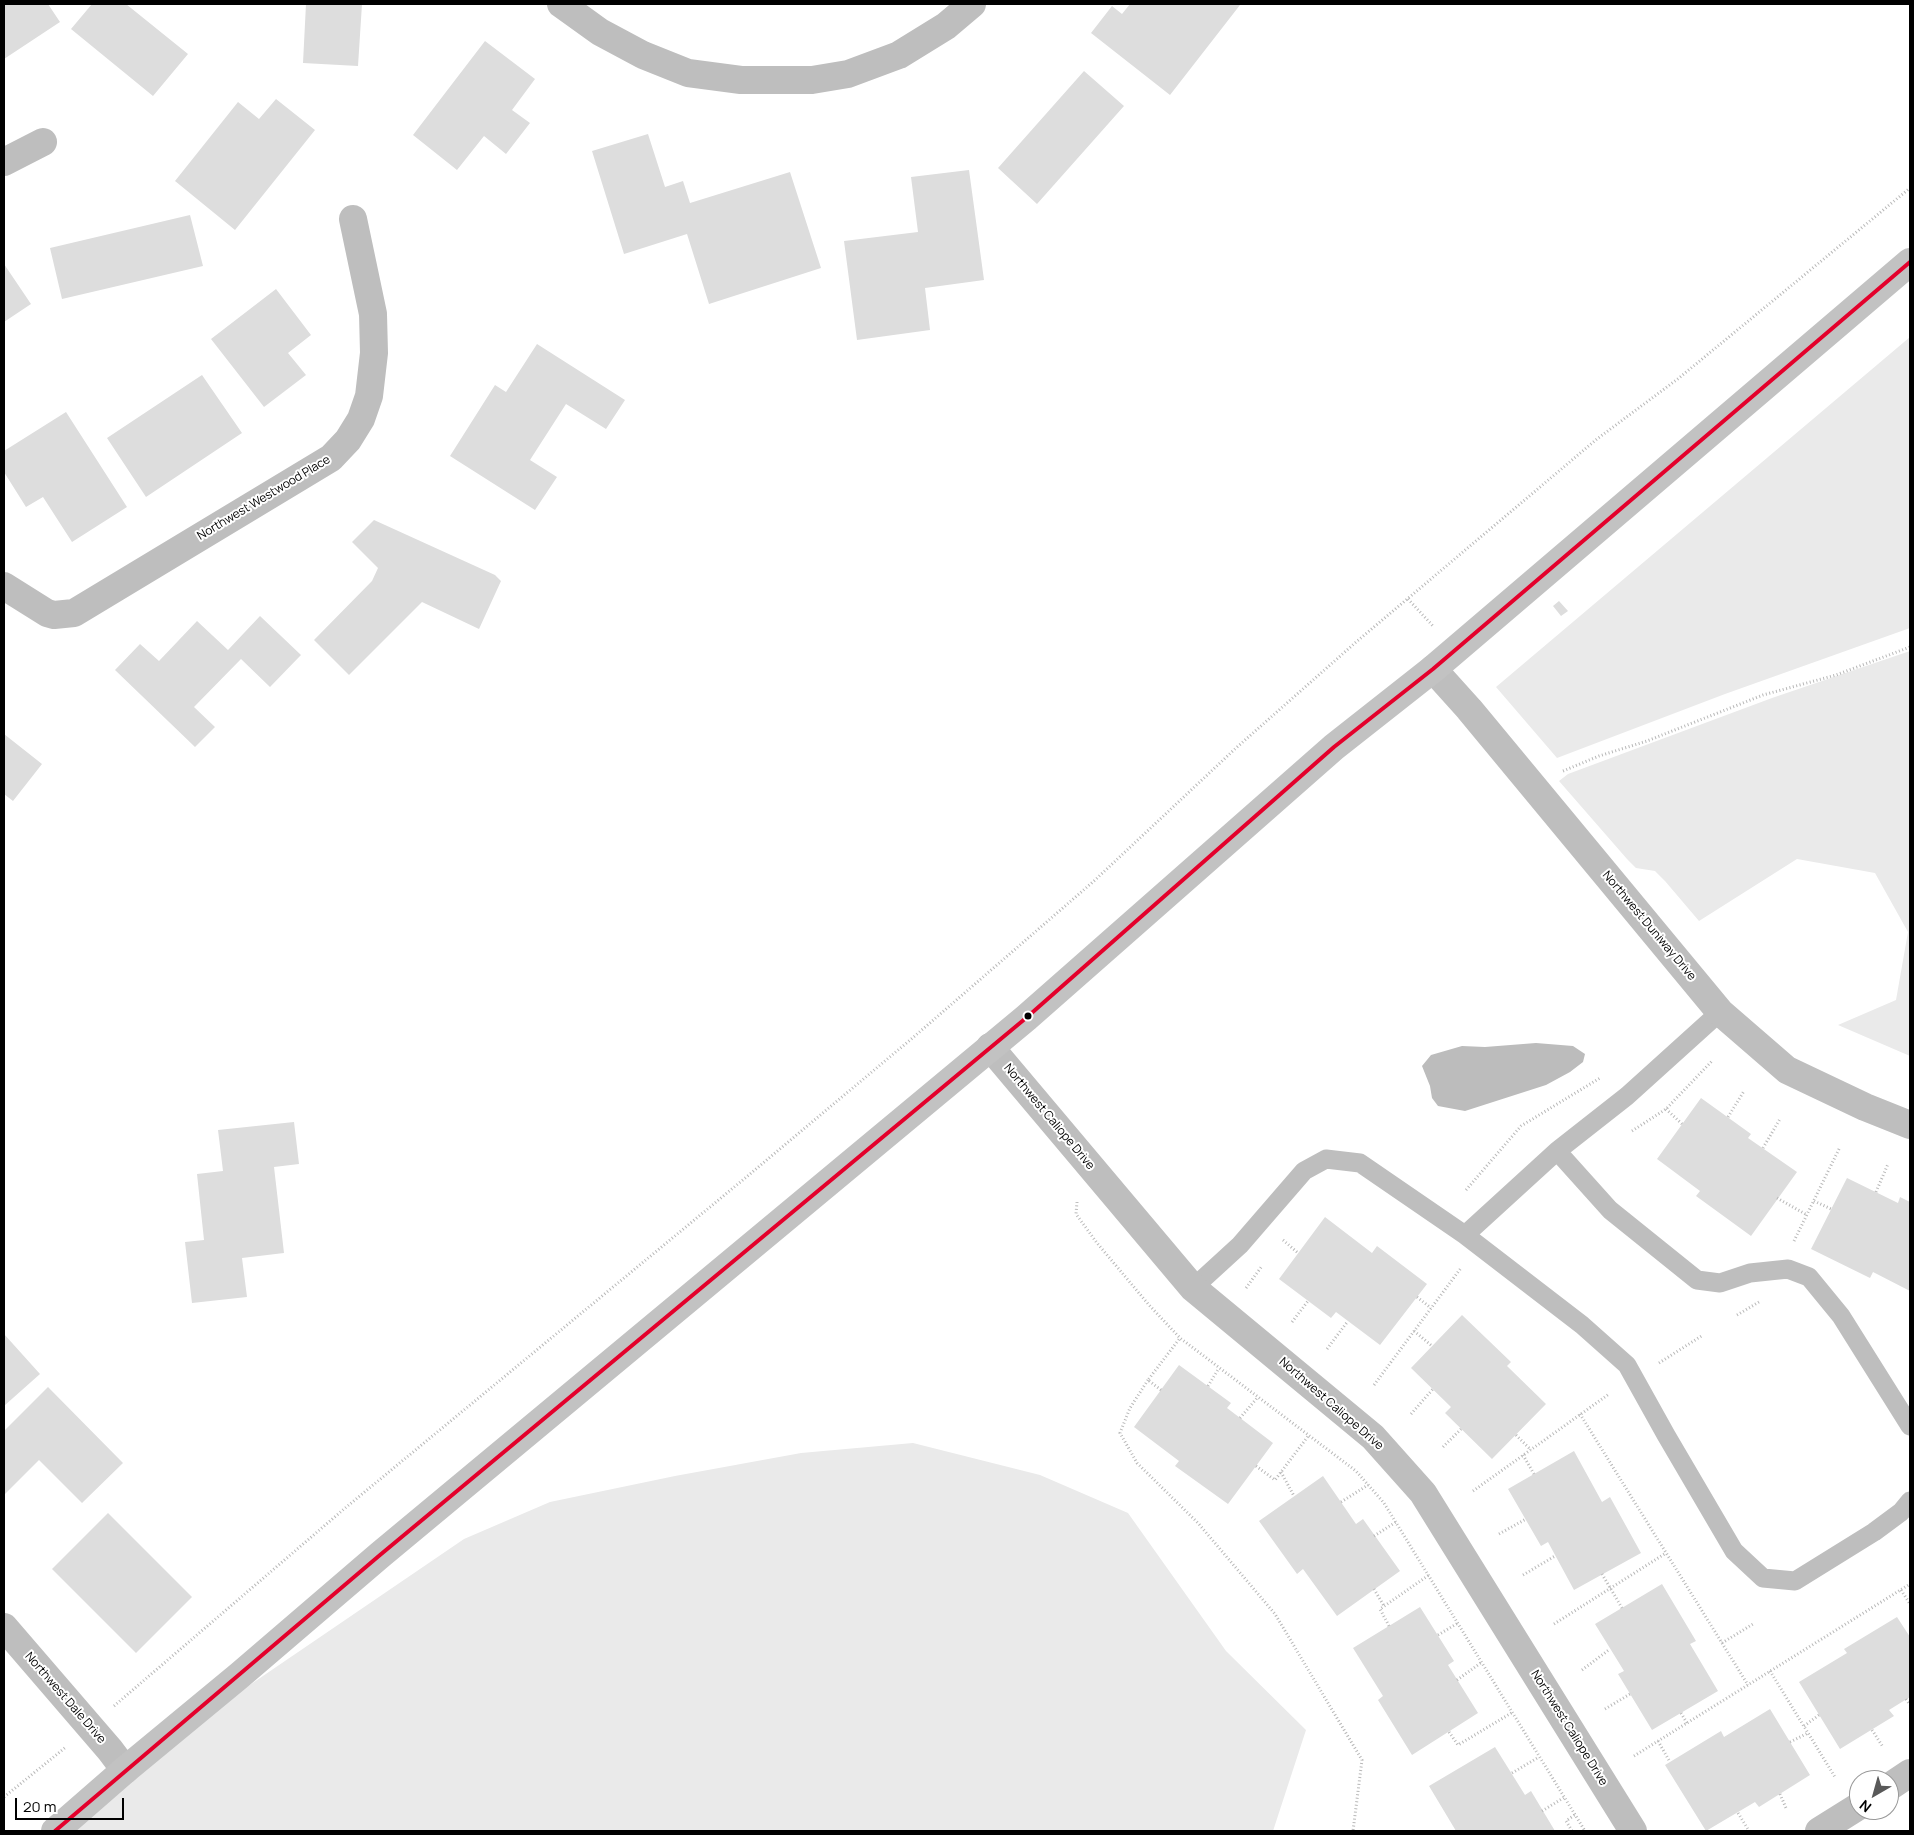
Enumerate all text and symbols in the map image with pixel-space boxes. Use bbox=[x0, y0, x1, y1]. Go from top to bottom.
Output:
street label: Northwest Westwood Place bbox=[195, 453, 333, 543]
street label: Northwest Duniway Drive bbox=[1599, 868, 1699, 984]
unlabelled marker bbox=[1023, 1011, 1033, 1021]
street label: Northwest Caliope Drive bbox=[1001, 1061, 1097, 1173]
street label: Northwest Caliope Drive bbox=[1276, 1355, 1386, 1453]
street label: Northwest Dale Drive bbox=[21, 1649, 109, 1747]
street label: Northwest Caliope Drive bbox=[1527, 1668, 1611, 1788]
north arrow bbox=[1849, 1770, 1899, 1820]
scale bar bbox=[18, 1788, 126, 1820]
text: 20 m bbox=[23, 1796, 56, 1817]
text: N bbox=[1855, 1796, 1875, 1817]

